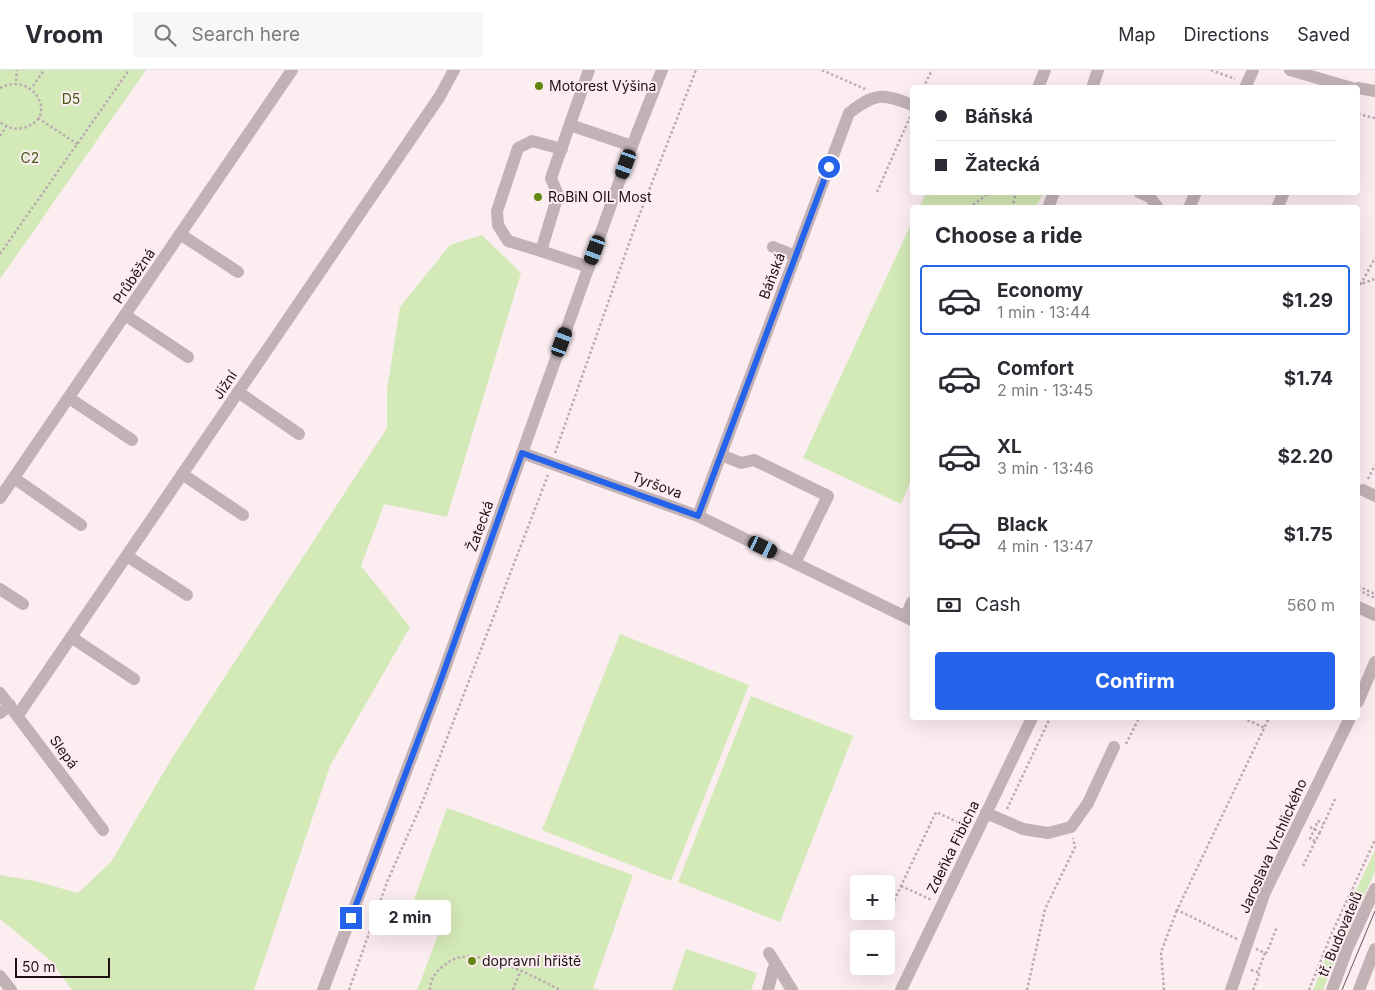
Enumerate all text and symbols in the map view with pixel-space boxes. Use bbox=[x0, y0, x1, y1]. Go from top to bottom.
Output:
search box bbox=[133, 12, 483, 57]
text: Vroom bbox=[25, 20, 103, 49]
icon: search bbox=[151, 21, 179, 49]
text: Search here bbox=[191, 23, 300, 46]
text: Map bbox=[1118, 24, 1156, 45]
text: Directions bbox=[1184, 24, 1269, 45]
text: Saved bbox=[1297, 24, 1350, 45]
place label: Motorest Výšina bbox=[549, 77, 656, 94]
marker: Motorest Výšina bbox=[533, 80, 545, 92]
park label: D5 bbox=[62, 90, 80, 107]
text: Báňská bbox=[965, 105, 1033, 128]
car bbox=[613, 147, 638, 181]
park label: C2 bbox=[21, 149, 39, 166]
text: Žatecká bbox=[965, 153, 1040, 176]
route start bbox=[818, 156, 840, 178]
place label: RoBiN OIL Most bbox=[548, 188, 652, 205]
marker: RoBiN OIL Most bbox=[532, 191, 544, 203]
text: Choose a ride bbox=[935, 222, 1083, 248]
car bbox=[582, 233, 607, 267]
street label: Průběžná bbox=[109, 245, 158, 307]
street label: Báňská bbox=[755, 250, 788, 301]
icon: car bbox=[937, 278, 982, 323]
text: Economy bbox=[997, 279, 1083, 302]
text: $1.29 bbox=[1282, 289, 1333, 312]
text: 1 min · 13:44 bbox=[997, 302, 1091, 322]
car bbox=[549, 325, 574, 359]
icon: car bbox=[937, 356, 982, 401]
text: Comfort bbox=[997, 357, 1074, 380]
street label: Jižní bbox=[209, 367, 241, 402]
text: $1.74 bbox=[1284, 367, 1333, 390]
text: 2 min · 13:45 bbox=[997, 380, 1093, 400]
icon: car bbox=[937, 434, 982, 479]
text: XL bbox=[997, 435, 1022, 458]
text: $2.20 bbox=[1277, 445, 1333, 468]
text: 3 min · 13:46 bbox=[997, 458, 1094, 478]
street label: Tyršova bbox=[630, 468, 685, 501]
street label: Žatecká bbox=[463, 498, 497, 554]
icon: car bbox=[937, 512, 982, 557]
text: Black bbox=[997, 513, 1048, 536]
text: $1.75 bbox=[1283, 523, 1333, 546]
car bbox=[746, 534, 779, 560]
text: 4 min · 13:47 bbox=[997, 536, 1093, 556]
icon: cash bbox=[935, 591, 963, 619]
text: Cash bbox=[975, 593, 1021, 616]
text: 560 m bbox=[1287, 595, 1335, 615]
button: Confirm bbox=[935, 652, 1335, 710]
street label: Slepá bbox=[47, 732, 82, 772]
street label: Jaroslava Vrchlického bbox=[1235, 776, 1310, 916]
street label: Zdeňka Fibicha bbox=[923, 798, 982, 896]
map controls bbox=[850, 875, 895, 975]
button: + bbox=[850, 875, 895, 920]
street label: tř. Budovatelů bbox=[1314, 889, 1365, 979]
callout: 2 min bbox=[368, 900, 451, 936]
route end bbox=[340, 907, 362, 929]
text: 2 min bbox=[389, 907, 431, 927]
button: − bbox=[850, 930, 895, 975]
place label: dopravní hřiště bbox=[482, 952, 581, 969]
scale bar bbox=[15, 955, 110, 978]
marker: dopravní hřiště bbox=[466, 955, 478, 967]
text: 50 m bbox=[22, 958, 56, 975]

